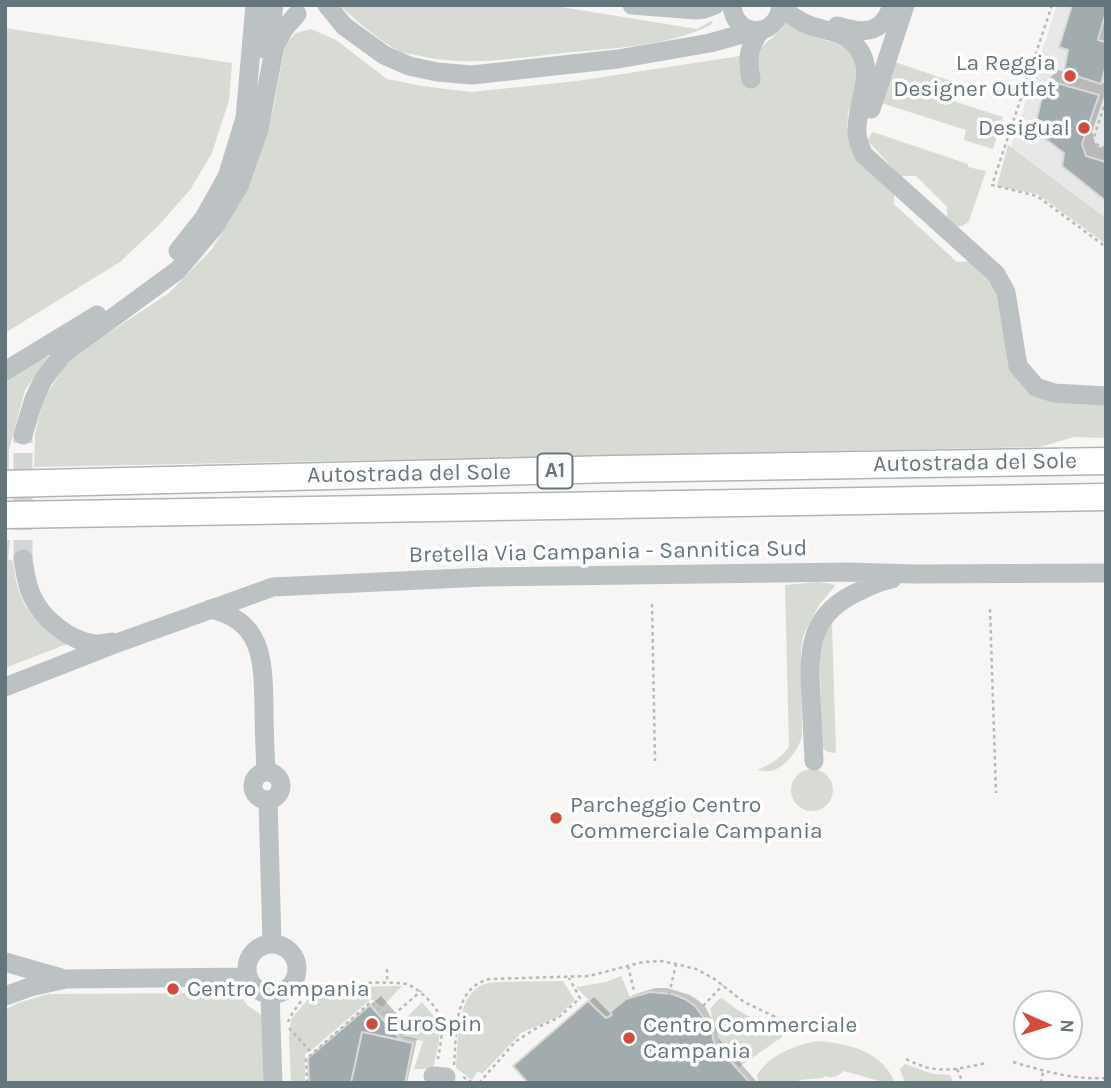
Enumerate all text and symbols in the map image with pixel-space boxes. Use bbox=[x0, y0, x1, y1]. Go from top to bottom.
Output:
place label: La Reggia Designer Outlet bbox=[893, 49, 1056, 103]
marker: La Reggia Designer Outlet bbox=[1062, 68, 1078, 84]
place label: Desigual bbox=[978, 114, 1070, 142]
marker: Desigual bbox=[1076, 120, 1092, 136]
street label: Autostrada del Sole bbox=[873, 447, 1077, 479]
road number: A1 bbox=[538, 454, 572, 489]
street label: Autostrada del Sole bbox=[307, 458, 511, 490]
street label: Bretella Via Campania - Sannitica Sud bbox=[408, 535, 808, 569]
place label: Parcheggio Centro Commerciale Campania bbox=[570, 791, 823, 845]
marker: Parcheggio Centro Commerciale Campania bbox=[548, 810, 564, 826]
place label: Centro Campania bbox=[187, 975, 370, 1003]
marker: Centro Campania bbox=[165, 981, 181, 997]
north arrow bbox=[1013, 990, 1083, 1060]
place label: EuroSpin bbox=[386, 1010, 482, 1038]
place label: Centro Commerciale Campania bbox=[643, 1011, 857, 1065]
marker: EuroSpin bbox=[364, 1016, 380, 1032]
text: N bbox=[1056, 1019, 1078, 1033]
marker: Centro Commerciale Campania bbox=[621, 1030, 637, 1046]

